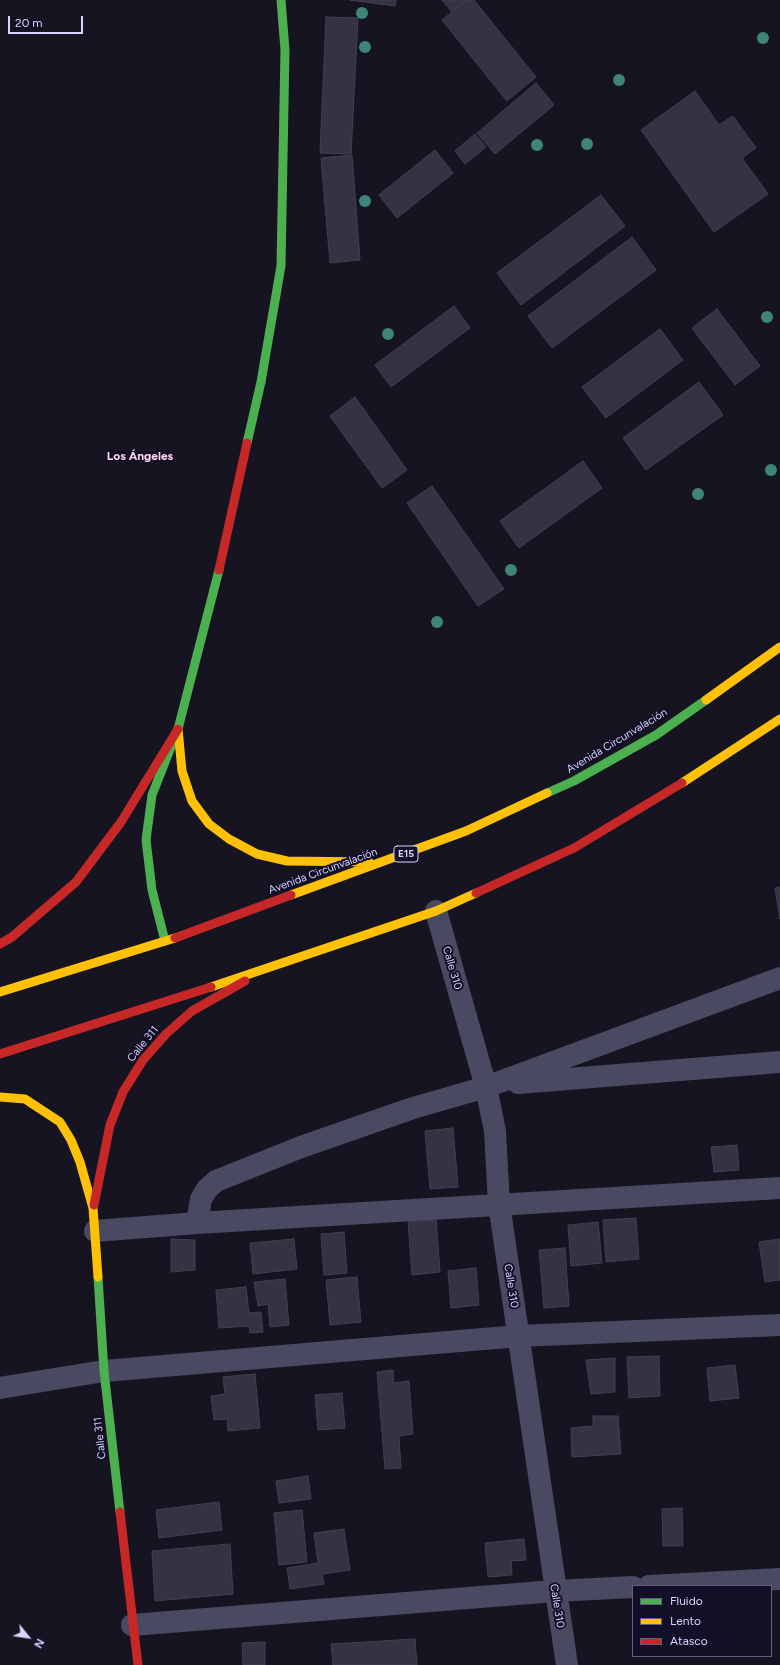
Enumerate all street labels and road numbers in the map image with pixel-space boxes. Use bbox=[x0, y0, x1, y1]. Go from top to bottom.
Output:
street label: Avenida Circunvalación bbox=[564, 706, 670, 776]
street label: Avenida Circunvalación bbox=[267, 845, 379, 897]
road number: E15 bbox=[394, 846, 418, 862]
street label: Calle 310 bbox=[439, 945, 465, 991]
street label: Calle 311 bbox=[125, 1023, 161, 1065]
street label: Calle 310 bbox=[501, 1263, 521, 1309]
street label: Calle 311 bbox=[91, 1416, 109, 1460]
street label: Calle 310 bbox=[547, 1583, 567, 1629]

